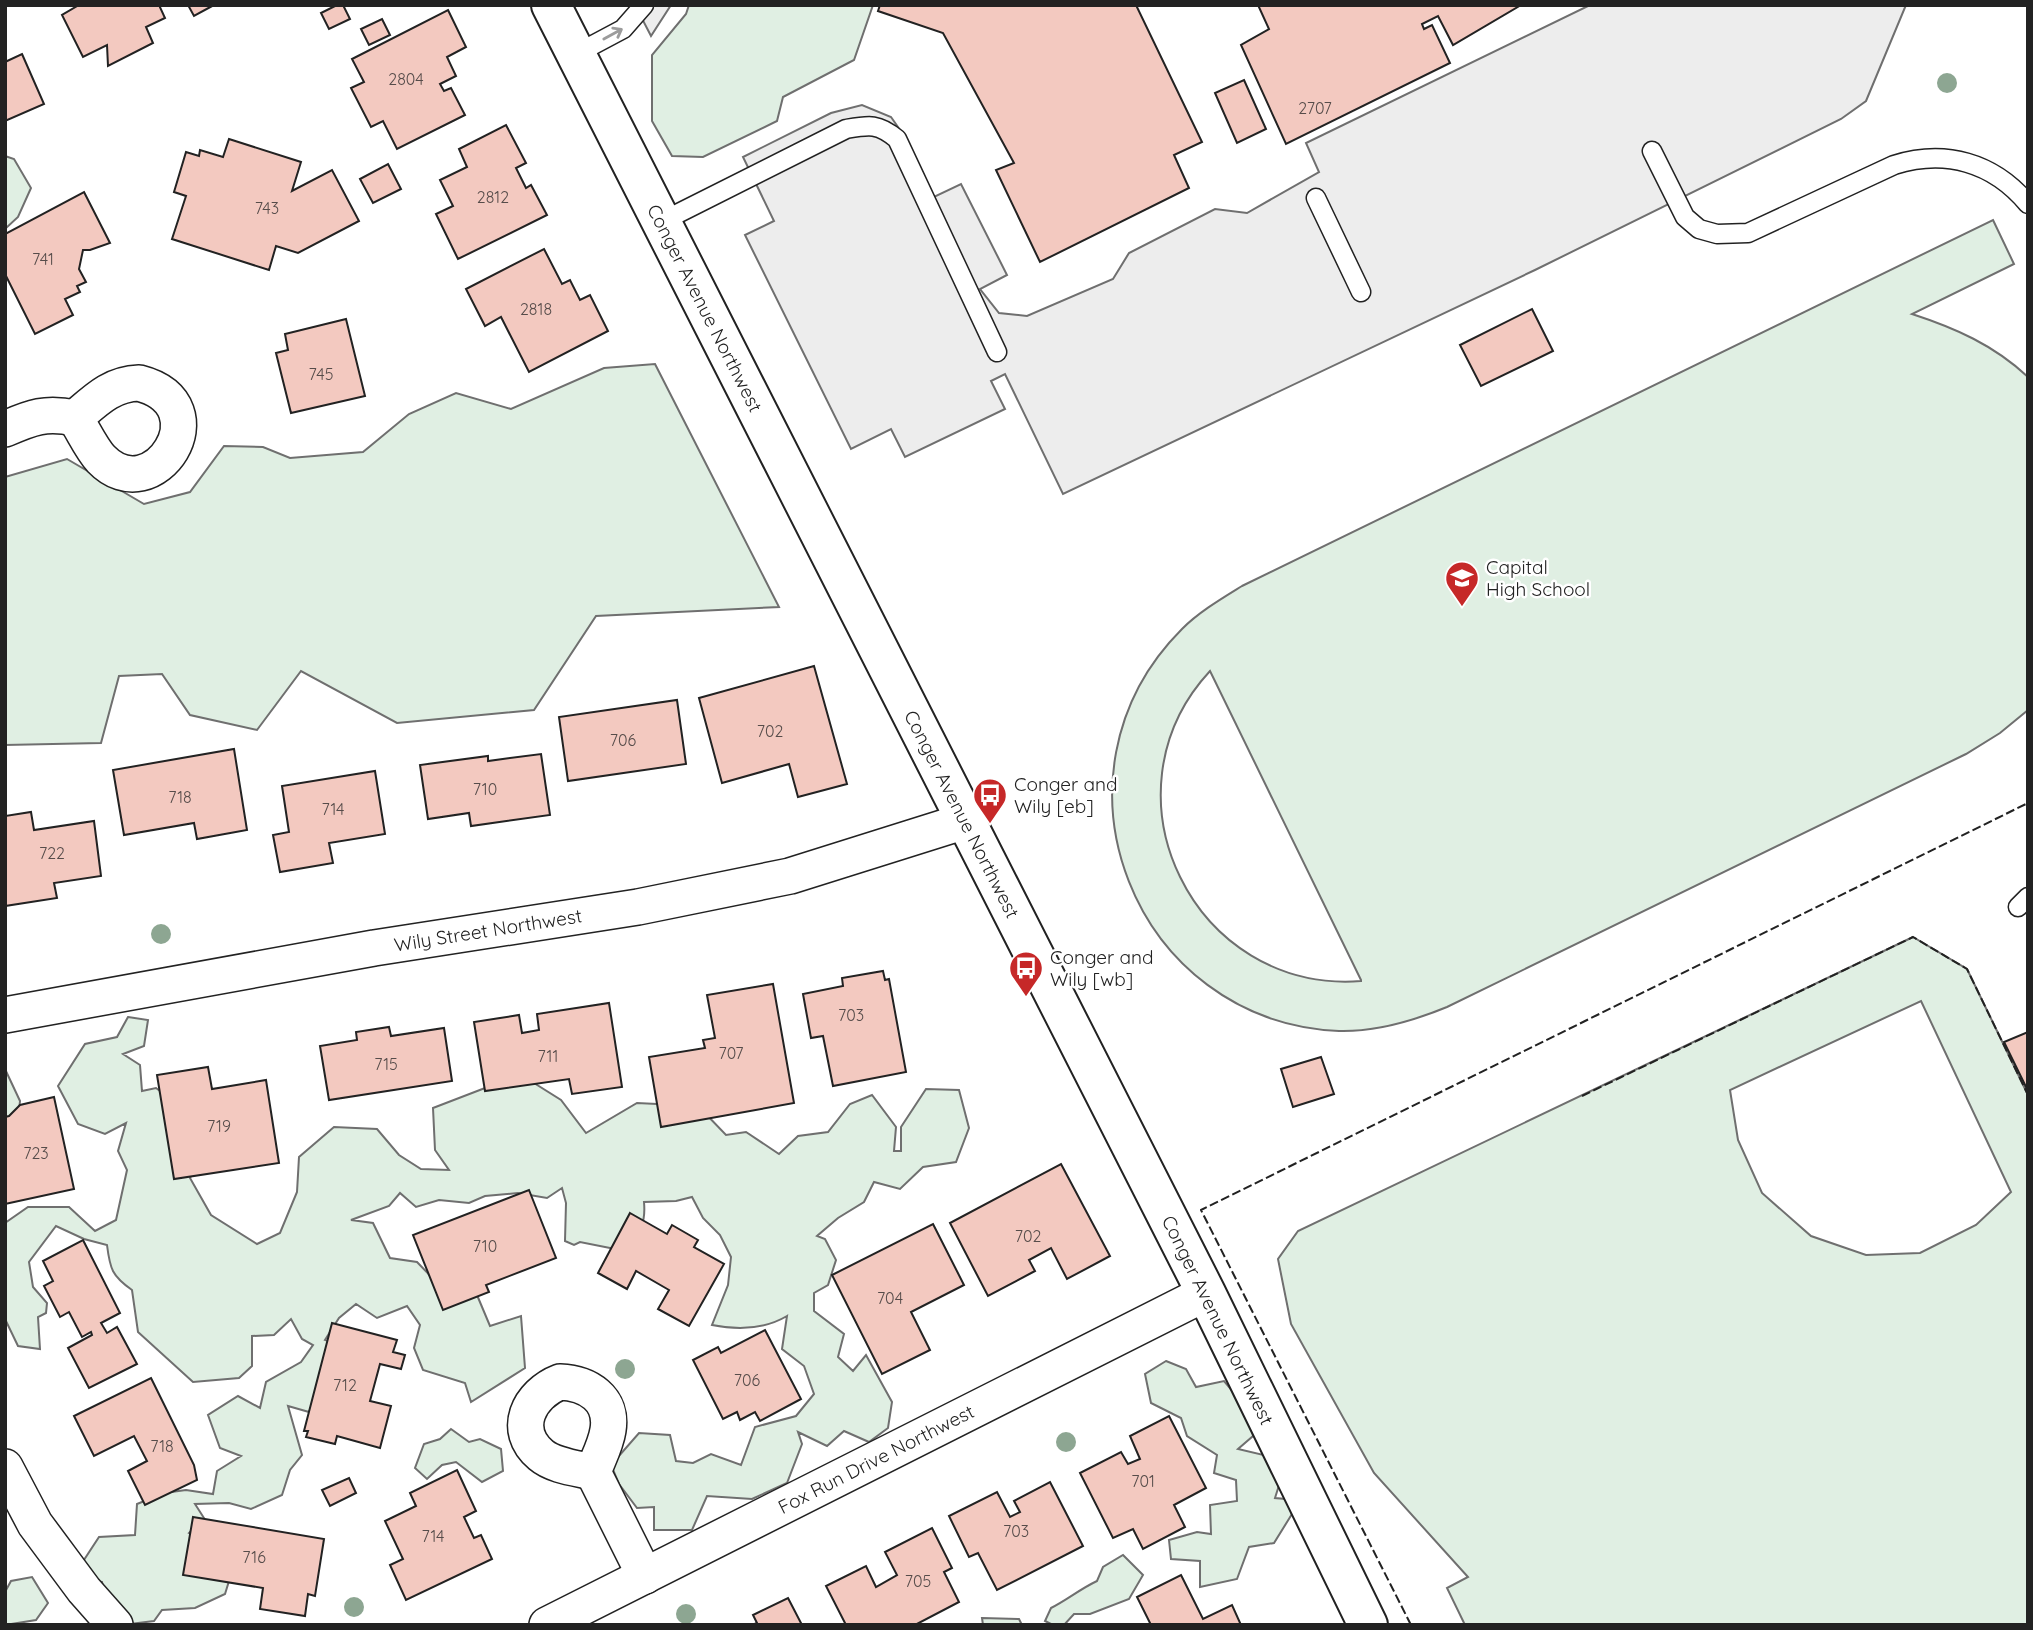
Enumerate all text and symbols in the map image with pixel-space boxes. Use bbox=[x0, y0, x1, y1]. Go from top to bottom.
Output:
one-way arrow bbox=[602, 27, 623, 40]
house number: 2804 bbox=[388, 69, 424, 89]
house number: 2707 bbox=[1298, 98, 1332, 118]
house number: 2812 bbox=[477, 187, 509, 207]
house number: 743 bbox=[255, 198, 279, 218]
street label: Conger Avenue Northwest bbox=[642, 200, 768, 416]
house number: 741 bbox=[32, 249, 54, 269]
house number: 2818 bbox=[520, 299, 552, 319]
house number: 745 bbox=[309, 364, 333, 384]
place label: Capital High School bbox=[1486, 555, 1590, 601]
school or university icon: Capital High School bbox=[1443, 559, 1481, 608]
street label: Conger Avenue Northwest bbox=[899, 706, 1025, 922]
house number: 702 bbox=[757, 721, 783, 741]
house number: 706 bbox=[610, 730, 637, 750]
place label: Conger and Wily [eb] bbox=[1014, 772, 1118, 818]
bus stop icon: Conger and Wily [eb] bbox=[971, 776, 1009, 825]
house number: 710 bbox=[473, 779, 497, 799]
house number: 718 bbox=[168, 787, 192, 807]
house number: 714 bbox=[321, 799, 345, 819]
house number: 722 bbox=[39, 843, 65, 863]
street label: Wily Street Northwest bbox=[392, 903, 584, 957]
place label: Conger and Wily [wb] bbox=[1050, 945, 1154, 991]
bus stop icon: Conger and Wily [wb] bbox=[1007, 949, 1045, 998]
house number: 703 bbox=[838, 1005, 864, 1025]
house number: 707 bbox=[718, 1043, 744, 1063]
house number: 711 bbox=[538, 1046, 558, 1066]
house number: 715 bbox=[374, 1054, 398, 1074]
house number: 719 bbox=[207, 1116, 231, 1136]
house number: 723 bbox=[23, 1143, 49, 1163]
street label: Conger Avenue Northwest bbox=[1157, 1211, 1279, 1429]
house number: 702 bbox=[1015, 1226, 1041, 1246]
house number: 710 bbox=[473, 1236, 497, 1256]
house number: 704 bbox=[877, 1288, 903, 1308]
house number: 706 bbox=[734, 1370, 761, 1390]
house number: 712 bbox=[333, 1375, 357, 1395]
street label: Fox Run Drive Northwest bbox=[774, 1399, 978, 1519]
house number: 718 bbox=[150, 1436, 174, 1456]
house number: 701 bbox=[1131, 1471, 1155, 1491]
house number: 703 bbox=[1003, 1521, 1029, 1541]
house number: 714 bbox=[421, 1526, 445, 1546]
house number: 716 bbox=[242, 1547, 266, 1567]
house number: 705 bbox=[905, 1571, 931, 1591]

